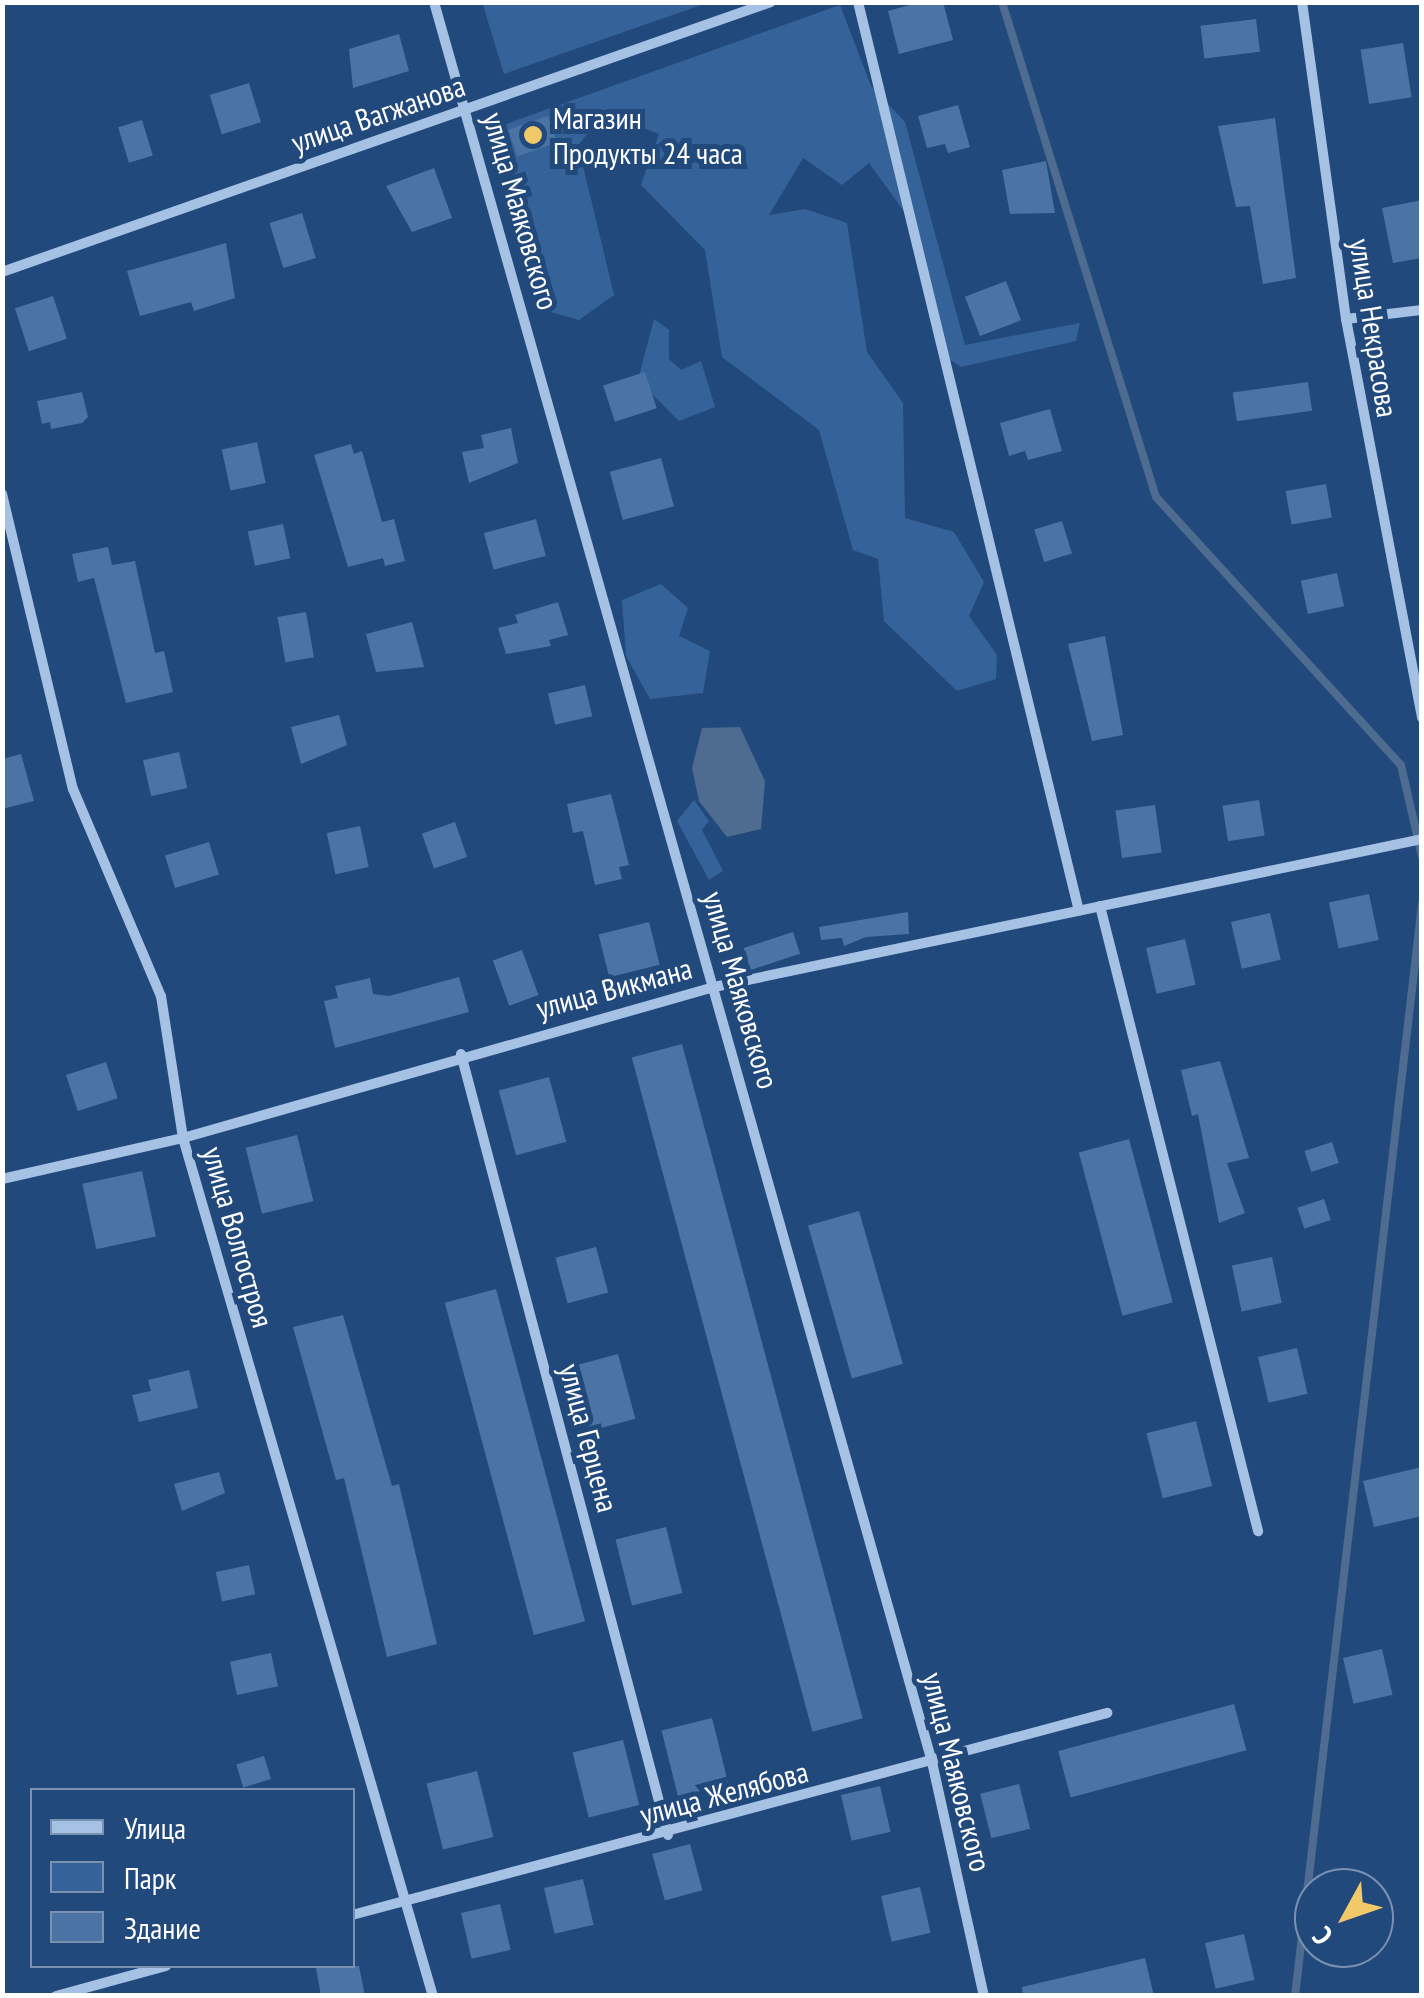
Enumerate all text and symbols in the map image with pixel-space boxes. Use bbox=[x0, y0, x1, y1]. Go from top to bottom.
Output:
street label: улица Вагжанова bbox=[287, 68, 469, 160]
place label: Магазин Продукты 24 часа bbox=[553, 100, 743, 170]
street label: улица Маяковского bbox=[476, 108, 566, 314]
marker: Магазин Продукты 24 часа bbox=[522, 124, 544, 146]
street label: улица Некрасова bbox=[1342, 236, 1406, 420]
street label: улица Маяковского bbox=[696, 887, 786, 1093]
street label: улица Викмана bbox=[532, 950, 696, 1026]
street label: улица Волгостроя bbox=[195, 1143, 281, 1331]
street label: улица Герцена bbox=[552, 1360, 626, 1516]
street label: улица Маяковского bbox=[915, 1669, 999, 1875]
street label: улица Желябова bbox=[636, 1753, 812, 1833]
legend bbox=[30, 1788, 355, 1968]
text: Улица bbox=[124, 1808, 186, 1847]
text: Парк bbox=[124, 1858, 176, 1897]
north arrow bbox=[1294, 1868, 1394, 1968]
text: Здание bbox=[124, 1908, 201, 1947]
text: С bbox=[1304, 1920, 1340, 1953]

